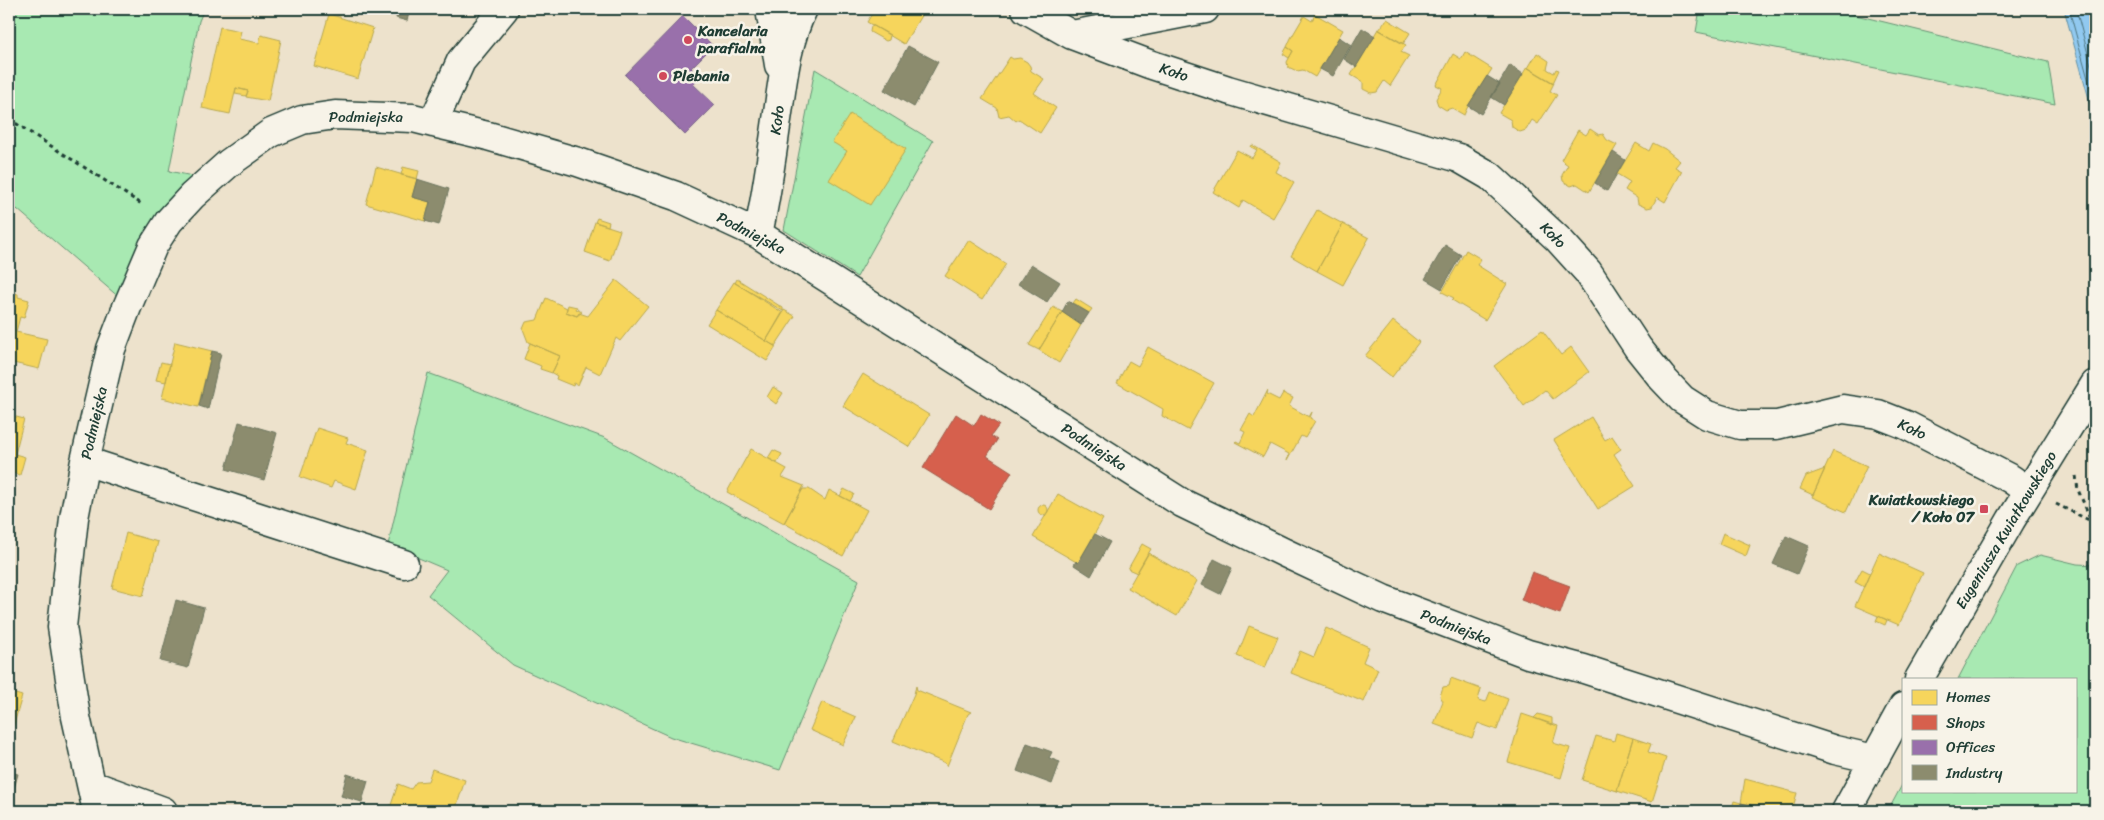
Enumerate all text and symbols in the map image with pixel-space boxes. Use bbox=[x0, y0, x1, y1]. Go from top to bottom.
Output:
place label: Kancelaria parafialna bbox=[697, 18, 768, 61]
marker: Kancelaria parafialna bbox=[682, 34, 694, 46]
street label: Koło bbox=[1156, 55, 1192, 89]
place label: Plebania bbox=[673, 63, 730, 89]
marker: Plebania bbox=[657, 70, 669, 82]
street label: Koło bbox=[762, 103, 792, 136]
street label: Podmiejska bbox=[329, 104, 404, 130]
street label: Podmiejska bbox=[712, 205, 790, 262]
street label: Koło bbox=[1533, 215, 1573, 255]
street label: Podmiejska bbox=[73, 383, 115, 462]
street label: Koło bbox=[1893, 411, 1931, 447]
street label: Podmiejska bbox=[1056, 416, 1133, 478]
street label: Eugeniusza Kwiatkowskiego bbox=[1948, 445, 2064, 614]
place label: Kwiatkowskiego / Koło 07 bbox=[1868, 487, 1975, 530]
marker: Kwiatkowskiego / Koło 07 bbox=[1978, 503, 1990, 515]
street label: Podmiejska bbox=[1417, 602, 1496, 653]
legend bbox=[1902, 678, 2076, 792]
text: Homes bbox=[1946, 684, 1990, 710]
text: Shops bbox=[1946, 710, 1986, 736]
text: Offices bbox=[1946, 734, 1995, 760]
text: Industry bbox=[1945, 760, 2003, 786]

